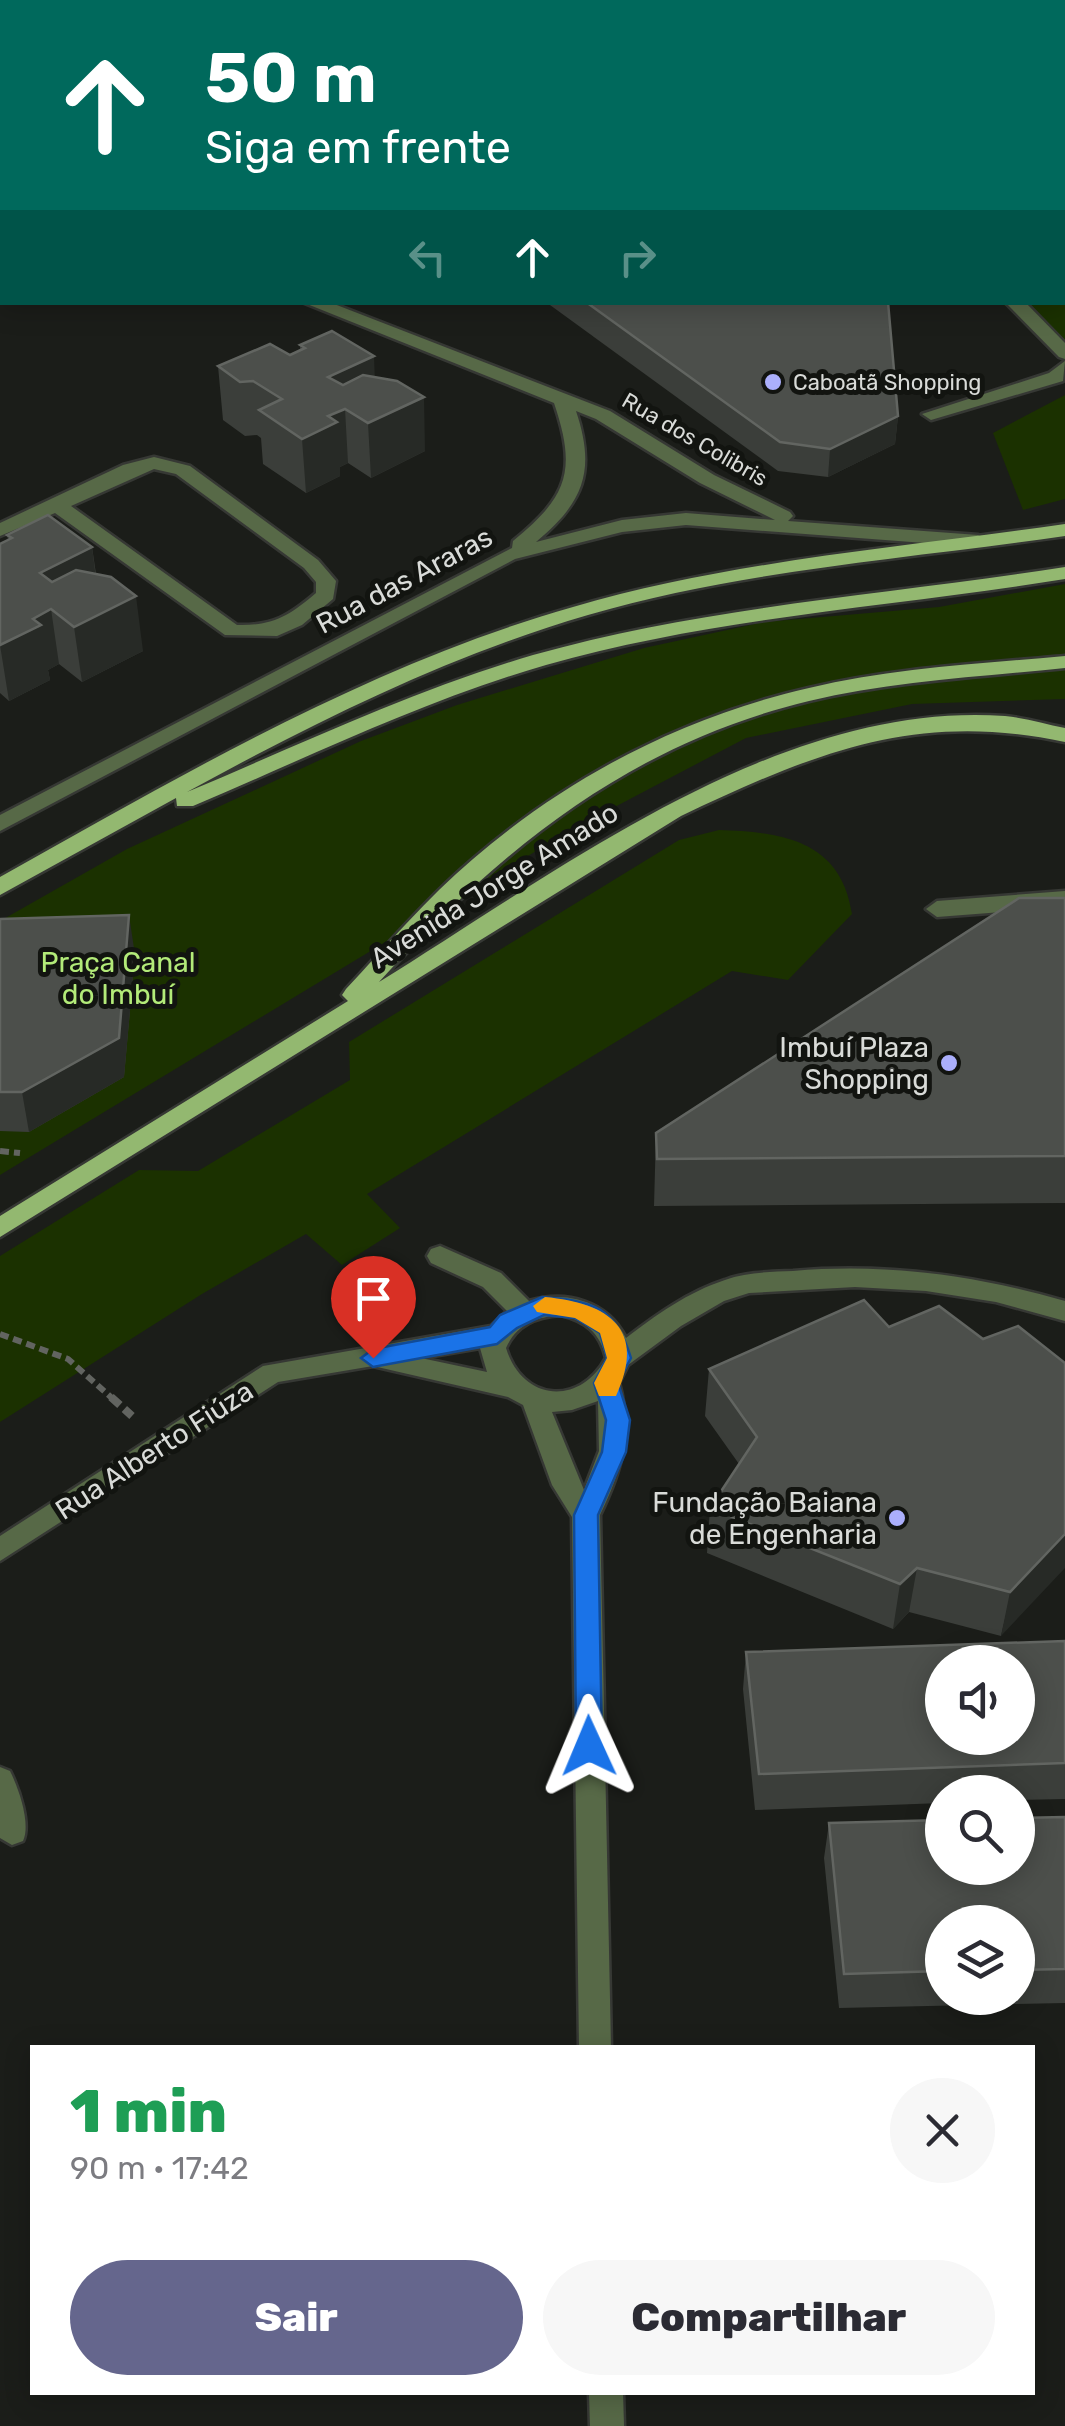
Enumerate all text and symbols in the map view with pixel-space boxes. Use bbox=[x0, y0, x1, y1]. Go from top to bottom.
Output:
text: 50 m bbox=[205, 37, 377, 120]
icon: ahead bbox=[40, 40, 170, 170]
text: Siga em frente bbox=[205, 121, 511, 174]
icon: left bbox=[400, 230, 455, 285]
icon: ahead bbox=[505, 230, 560, 285]
icon: right bbox=[610, 230, 665, 285]
place label: Caboatã Shopping bbox=[793, 369, 981, 396]
marker: Caboatã Shopping bbox=[762, 371, 784, 393]
street label: Rua dos Colibris bbox=[617, 387, 772, 492]
street label: Rua das Araras bbox=[310, 520, 498, 641]
street label: Avenida Jorge Amado bbox=[364, 796, 624, 975]
park label: Praça Canal do Imbuí bbox=[41, 946, 195, 1011]
place label: Imbuí Plaza Shopping bbox=[779, 1031, 929, 1096]
marker: Imbuí Plaza Shopping bbox=[938, 1052, 960, 1074]
pin bbox=[331, 1256, 416, 1359]
icon: arrive bbox=[346, 1271, 401, 1326]
street label: Rua Alberto Fiúza bbox=[49, 1374, 259, 1527]
place label: Fundação Baiana de Engenharia bbox=[652, 1486, 877, 1551]
marker: Fundação Baiana de Engenharia bbox=[886, 1507, 908, 1529]
map controls bbox=[925, 1645, 1035, 2015]
button: sound bbox=[925, 1645, 1035, 1755]
position arrow bbox=[537, 1694, 641, 1798]
button: search bbox=[925, 1775, 1035, 1885]
button: layers bbox=[925, 1905, 1035, 2015]
text: 1 min bbox=[70, 2076, 227, 2147]
button: close bbox=[890, 2078, 995, 2183]
text: 90 m · 17:42 bbox=[70, 2149, 249, 2187]
button: Sair bbox=[70, 2260, 523, 2375]
button: Compartilhar bbox=[543, 2260, 995, 2375]

